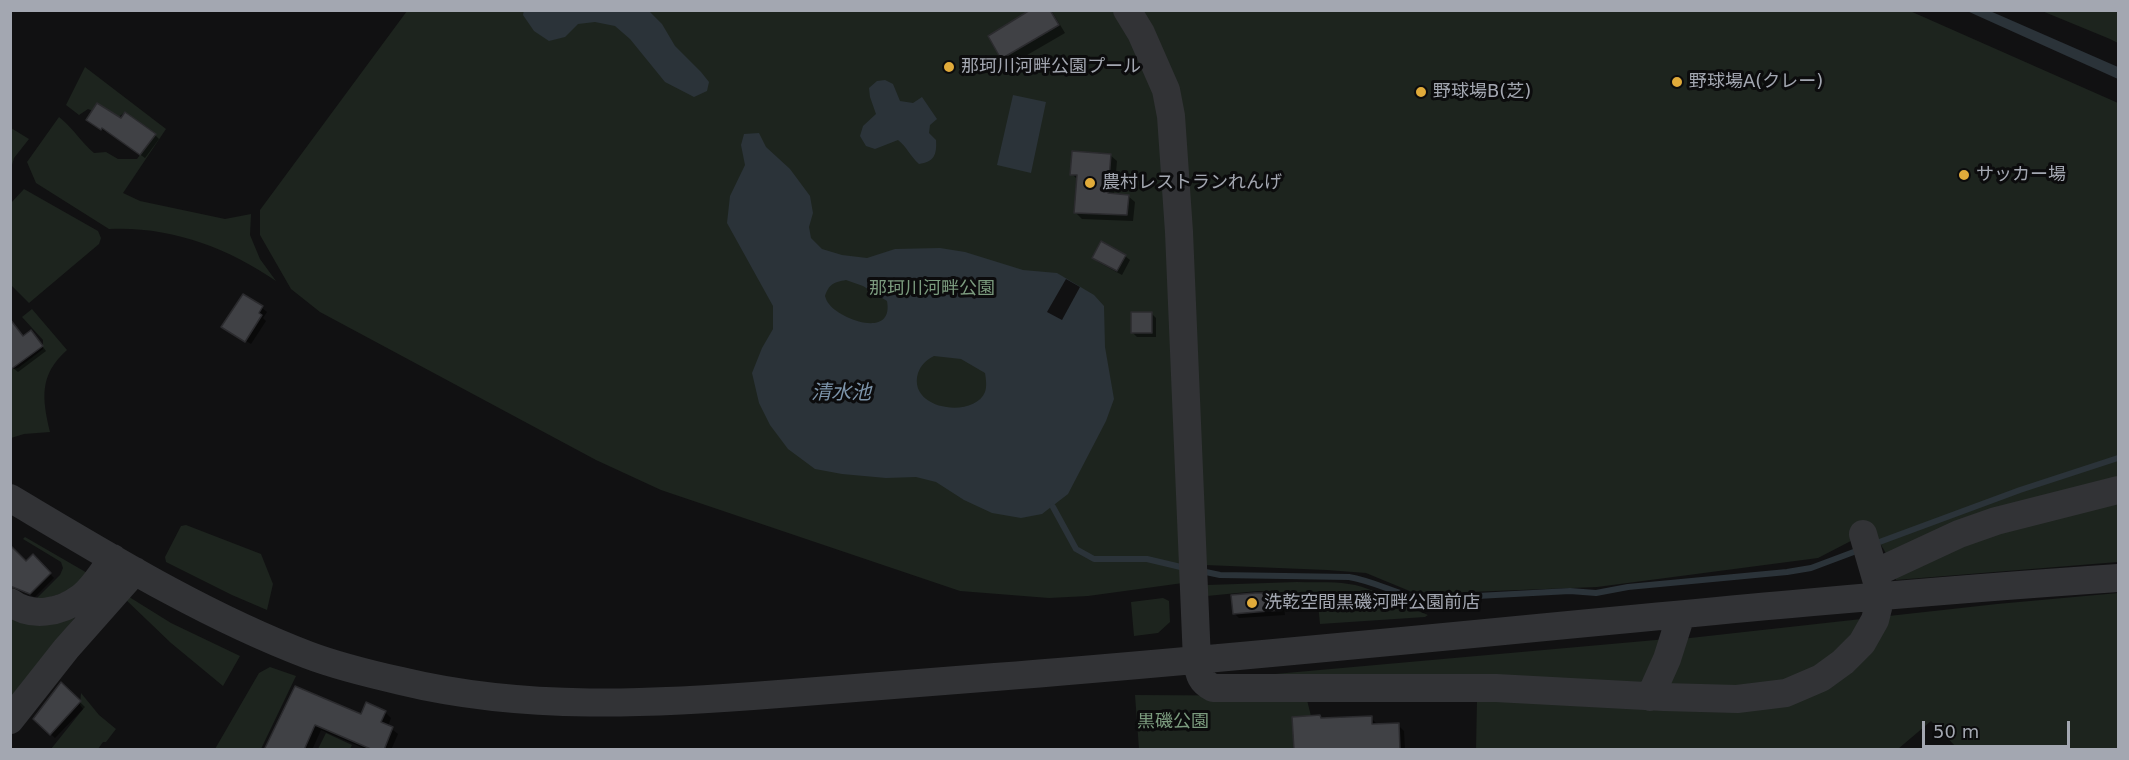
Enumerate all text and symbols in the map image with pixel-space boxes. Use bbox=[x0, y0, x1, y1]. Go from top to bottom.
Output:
place label: 那珂川河畔公園プール bbox=[961, 56, 1141, 78]
marker: 那珂川河畔公園プール bbox=[942, 60, 956, 74]
place label: 野球場A(クレー) bbox=[1689, 71, 1823, 93]
marker: 野球場A(クレー) bbox=[1670, 75, 1684, 89]
place label: 野球場B(芝) bbox=[1433, 81, 1531, 103]
marker: 野球場B(芝) bbox=[1414, 85, 1428, 99]
place label: サッカー場 bbox=[1976, 164, 2066, 186]
marker: サッカー場 bbox=[1957, 168, 1971, 182]
place label: 農村レストランれんげ bbox=[1102, 172, 1282, 194]
marker: 農村レストランれんげ bbox=[1083, 176, 1097, 190]
park label: 那珂川河畔公園 bbox=[869, 278, 995, 300]
water label: 清水池 bbox=[811, 382, 871, 406]
place label: 洗乾空間黒磯河畔公園前店 bbox=[1264, 592, 1480, 614]
marker: 洗乾空間黒磯河畔公園前店 bbox=[1245, 596, 1259, 610]
scale bar bbox=[1925, 709, 2074, 747]
park label: 黒磯公園 bbox=[1137, 711, 1209, 733]
text: 50 m bbox=[1933, 721, 1979, 742]

